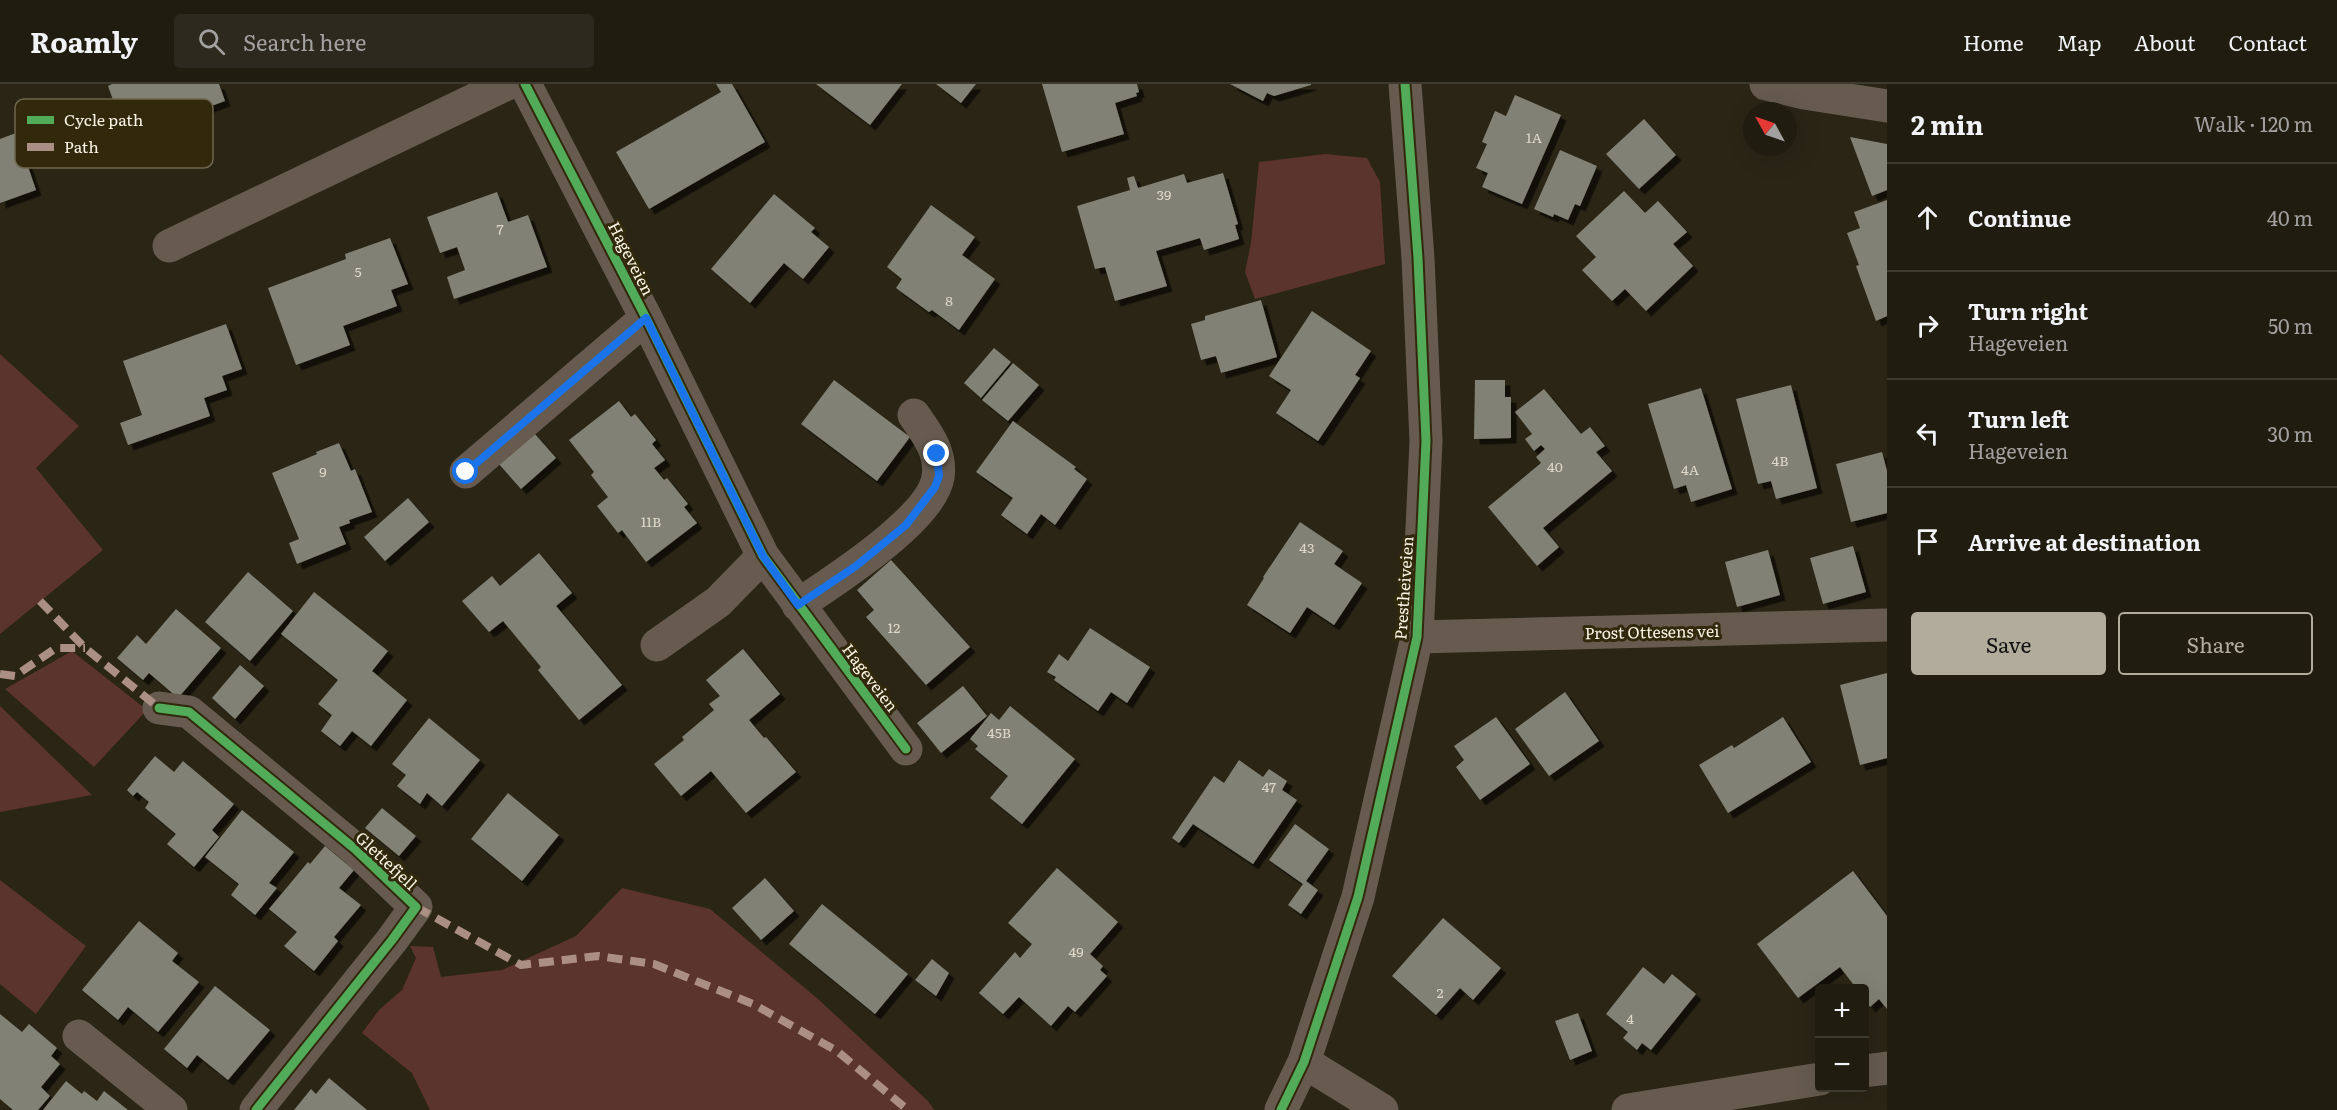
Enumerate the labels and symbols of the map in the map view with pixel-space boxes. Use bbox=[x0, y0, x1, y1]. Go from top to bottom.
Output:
legend bbox=[15, 99, 213, 168]
north arrow bbox=[1743, 102, 1797, 156]
text: Cycle path bbox=[64, 107, 144, 131]
house number: 1A bbox=[1526, 127, 1543, 147]
text: Path bbox=[64, 134, 99, 158]
house number: 39 bbox=[1157, 184, 1171, 204]
street label: Hageveien bbox=[603, 217, 661, 300]
house number: 7 bbox=[496, 218, 504, 238]
house number: 5 bbox=[354, 261, 362, 281]
house number: 8 bbox=[945, 290, 953, 310]
route end bbox=[923, 440, 949, 466]
house number: 4B bbox=[1772, 450, 1788, 470]
house number: 40 bbox=[1547, 456, 1563, 476]
route start bbox=[452, 458, 478, 484]
house number: 4A bbox=[1681, 459, 1700, 479]
house number: 9 bbox=[319, 461, 327, 481]
house number: 11B bbox=[641, 511, 661, 531]
street label: Prestheiveien bbox=[1387, 535, 1419, 641]
house number: 43 bbox=[1299, 537, 1315, 557]
house number: 12 bbox=[888, 617, 900, 637]
street label: Prost Ottesens vei bbox=[1584, 618, 1720, 644]
street label: Hageveien bbox=[837, 638, 905, 717]
house number: 45B bbox=[987, 722, 1011, 742]
house number: 47 bbox=[1262, 776, 1276, 796]
street label: Glettefjell bbox=[351, 825, 423, 895]
house number: 49 bbox=[1068, 941, 1084, 961]
house number: 2 bbox=[1436, 982, 1444, 1002]
house number: 4 bbox=[1626, 1008, 1634, 1028]

